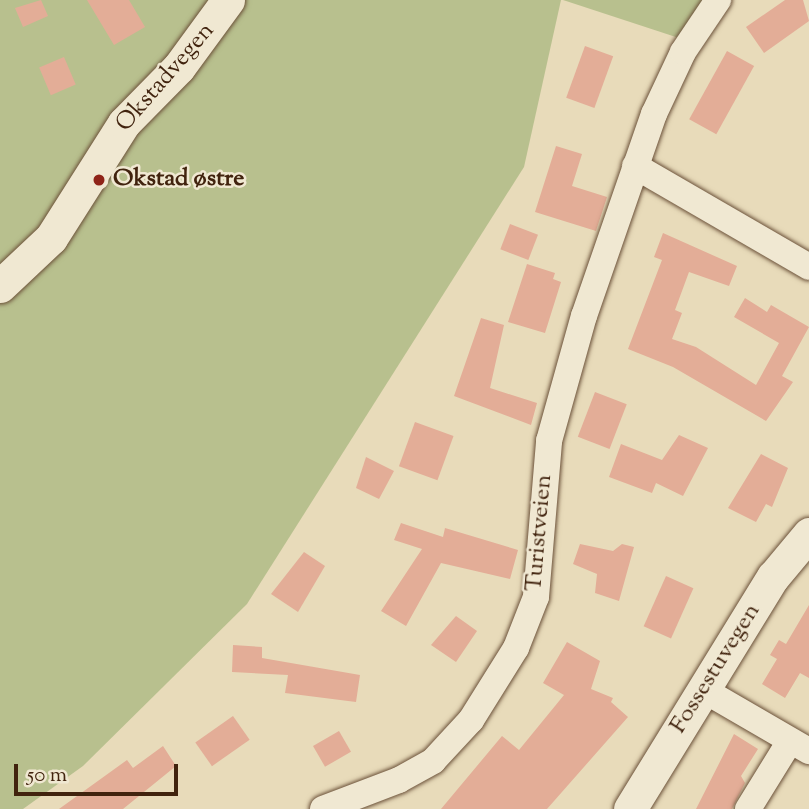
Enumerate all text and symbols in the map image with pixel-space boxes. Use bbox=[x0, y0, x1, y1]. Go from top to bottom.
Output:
street label: Okstadvegen bbox=[111, 18, 221, 138]
place label: Okstad østre bbox=[113, 166, 245, 194]
marker: Okstad østre bbox=[91, 172, 107, 188]
street label: Turistveien bbox=[521, 473, 559, 593]
street label: Fossestuvegen bbox=[665, 599, 767, 739]
scale bar bbox=[18, 750, 182, 794]
text: 50 m bbox=[27, 761, 67, 791]

